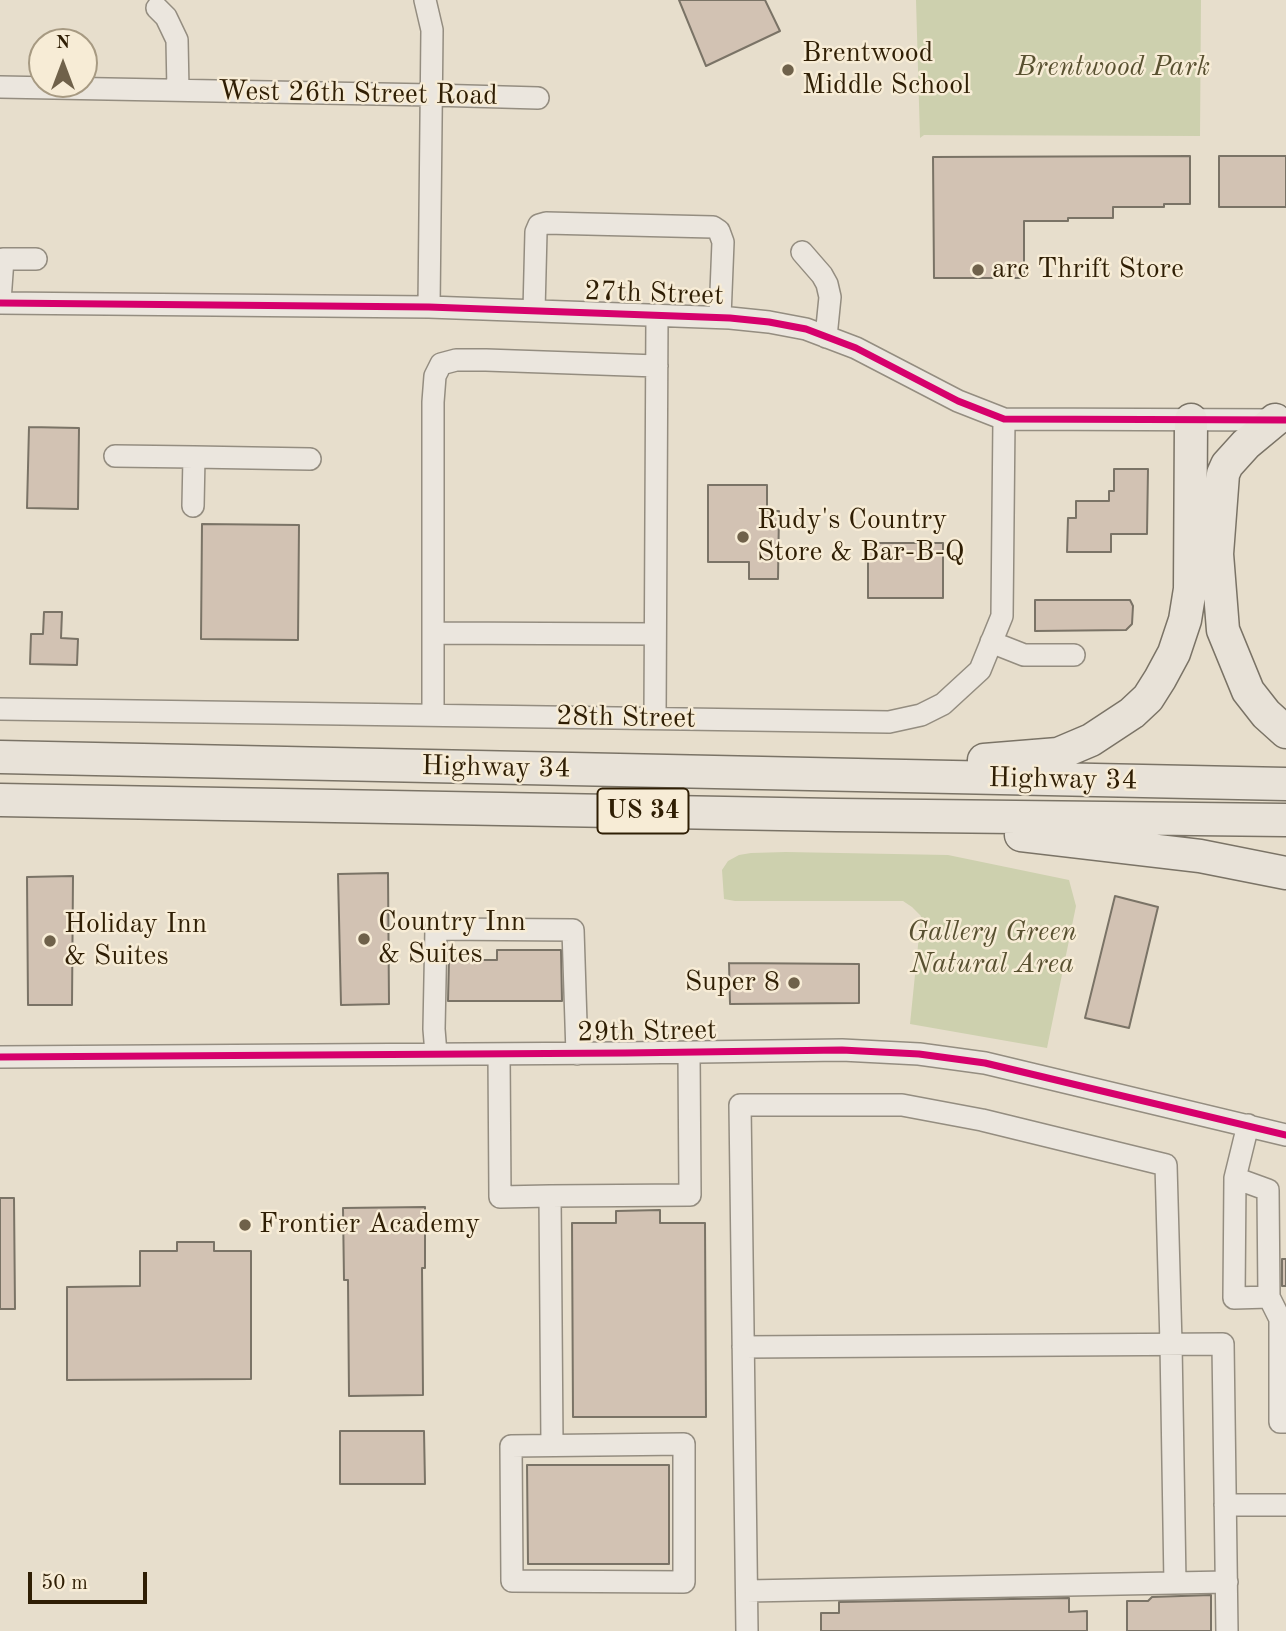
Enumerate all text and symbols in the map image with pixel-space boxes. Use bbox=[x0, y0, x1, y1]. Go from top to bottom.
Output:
north arrow bbox=[28, 28, 98, 98]
text: N bbox=[56, 34, 70, 53]
place label: Brentwood Middle School bbox=[802, 37, 971, 103]
park label: Brentwood Park bbox=[1016, 51, 1210, 85]
marker: Brentwood Middle School bbox=[780, 62, 796, 78]
street label: West 26th Street Road bbox=[218, 75, 498, 113]
place label: arc Thrift Store bbox=[992, 253, 1184, 287]
marker: arc Thrift Store bbox=[970, 262, 986, 278]
street label: 27th Street bbox=[584, 275, 724, 313]
place label: Rudy's Country Store & Bar-B-Q bbox=[757, 504, 964, 570]
marker: Rudy's Country Store & Bar-B-Q bbox=[735, 529, 751, 545]
street label: 28th Street bbox=[556, 700, 696, 736]
street label: Highway 34 bbox=[421, 750, 571, 786]
street label: Highway 34 bbox=[988, 762, 1138, 798]
road number: US 34 bbox=[598, 789, 688, 834]
place label: Country Inn & Suites bbox=[378, 906, 526, 972]
place label: Holiday Inn & Suites bbox=[64, 908, 207, 974]
park label: Gallery Green Natural Area bbox=[907, 916, 1077, 982]
marker: Country Inn & Suites bbox=[356, 931, 372, 947]
marker: Holiday Inn & Suites bbox=[42, 933, 58, 949]
place label: Super 8 bbox=[685, 966, 780, 1000]
marker: Super 8 bbox=[786, 975, 802, 991]
street label: 29th Street bbox=[577, 1014, 717, 1050]
place label: Frontier Academy bbox=[259, 1208, 480, 1242]
marker: Frontier Academy bbox=[237, 1217, 253, 1233]
scale bar bbox=[32, 1558, 150, 1602]
text: 50 m bbox=[41, 1573, 88, 1594]

